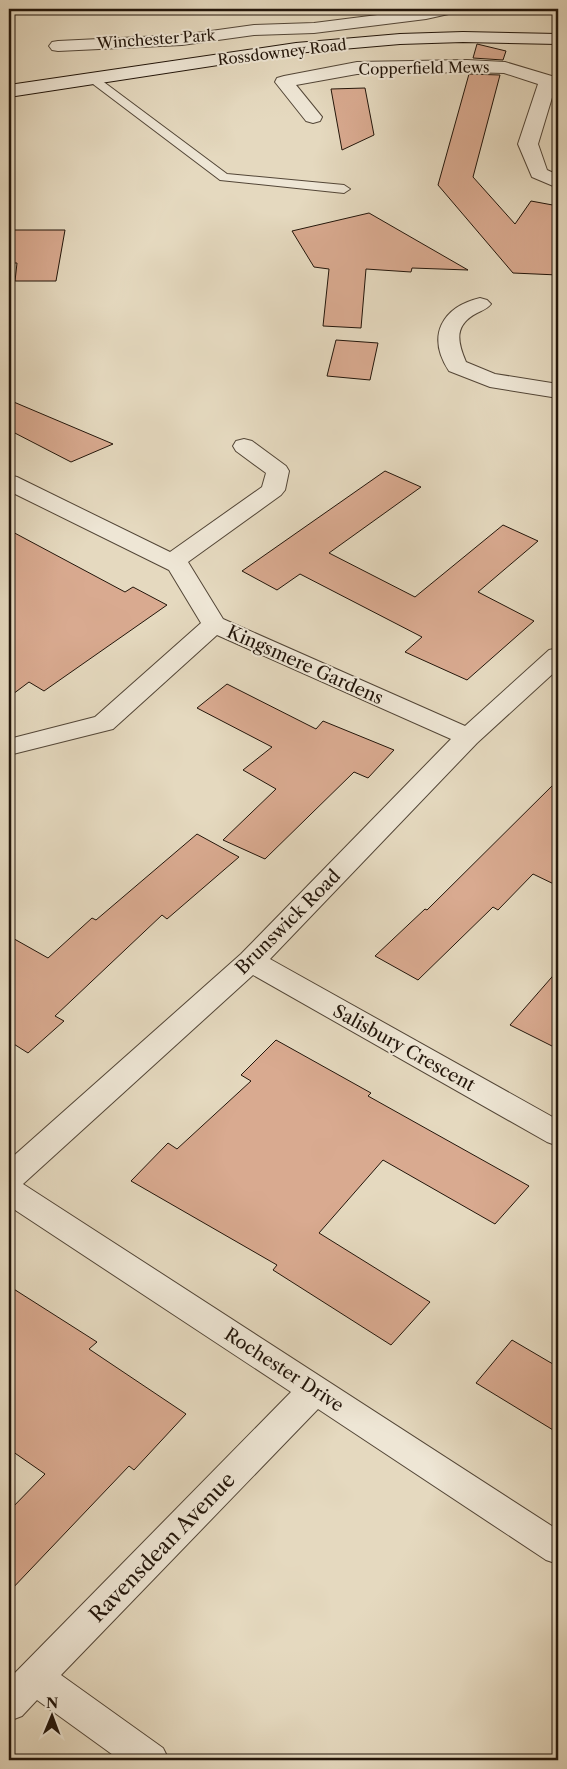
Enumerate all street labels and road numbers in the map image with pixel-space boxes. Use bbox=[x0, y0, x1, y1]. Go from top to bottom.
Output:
street label: Winchester Park bbox=[95, 25, 217, 53]
street label: Rossdowney Road bbox=[216, 35, 348, 69]
street label: Copperfield Mews bbox=[358, 57, 490, 79]
street label: Kingsmere Gardens bbox=[223, 621, 387, 709]
street label: Brunswick Road bbox=[231, 865, 345, 979]
street label: Salisbury Crescent bbox=[329, 1000, 479, 1096]
street label: Rochester Drive bbox=[220, 1323, 348, 1417]
street label: Ravensdean Avenue bbox=[84, 1467, 240, 1627]

